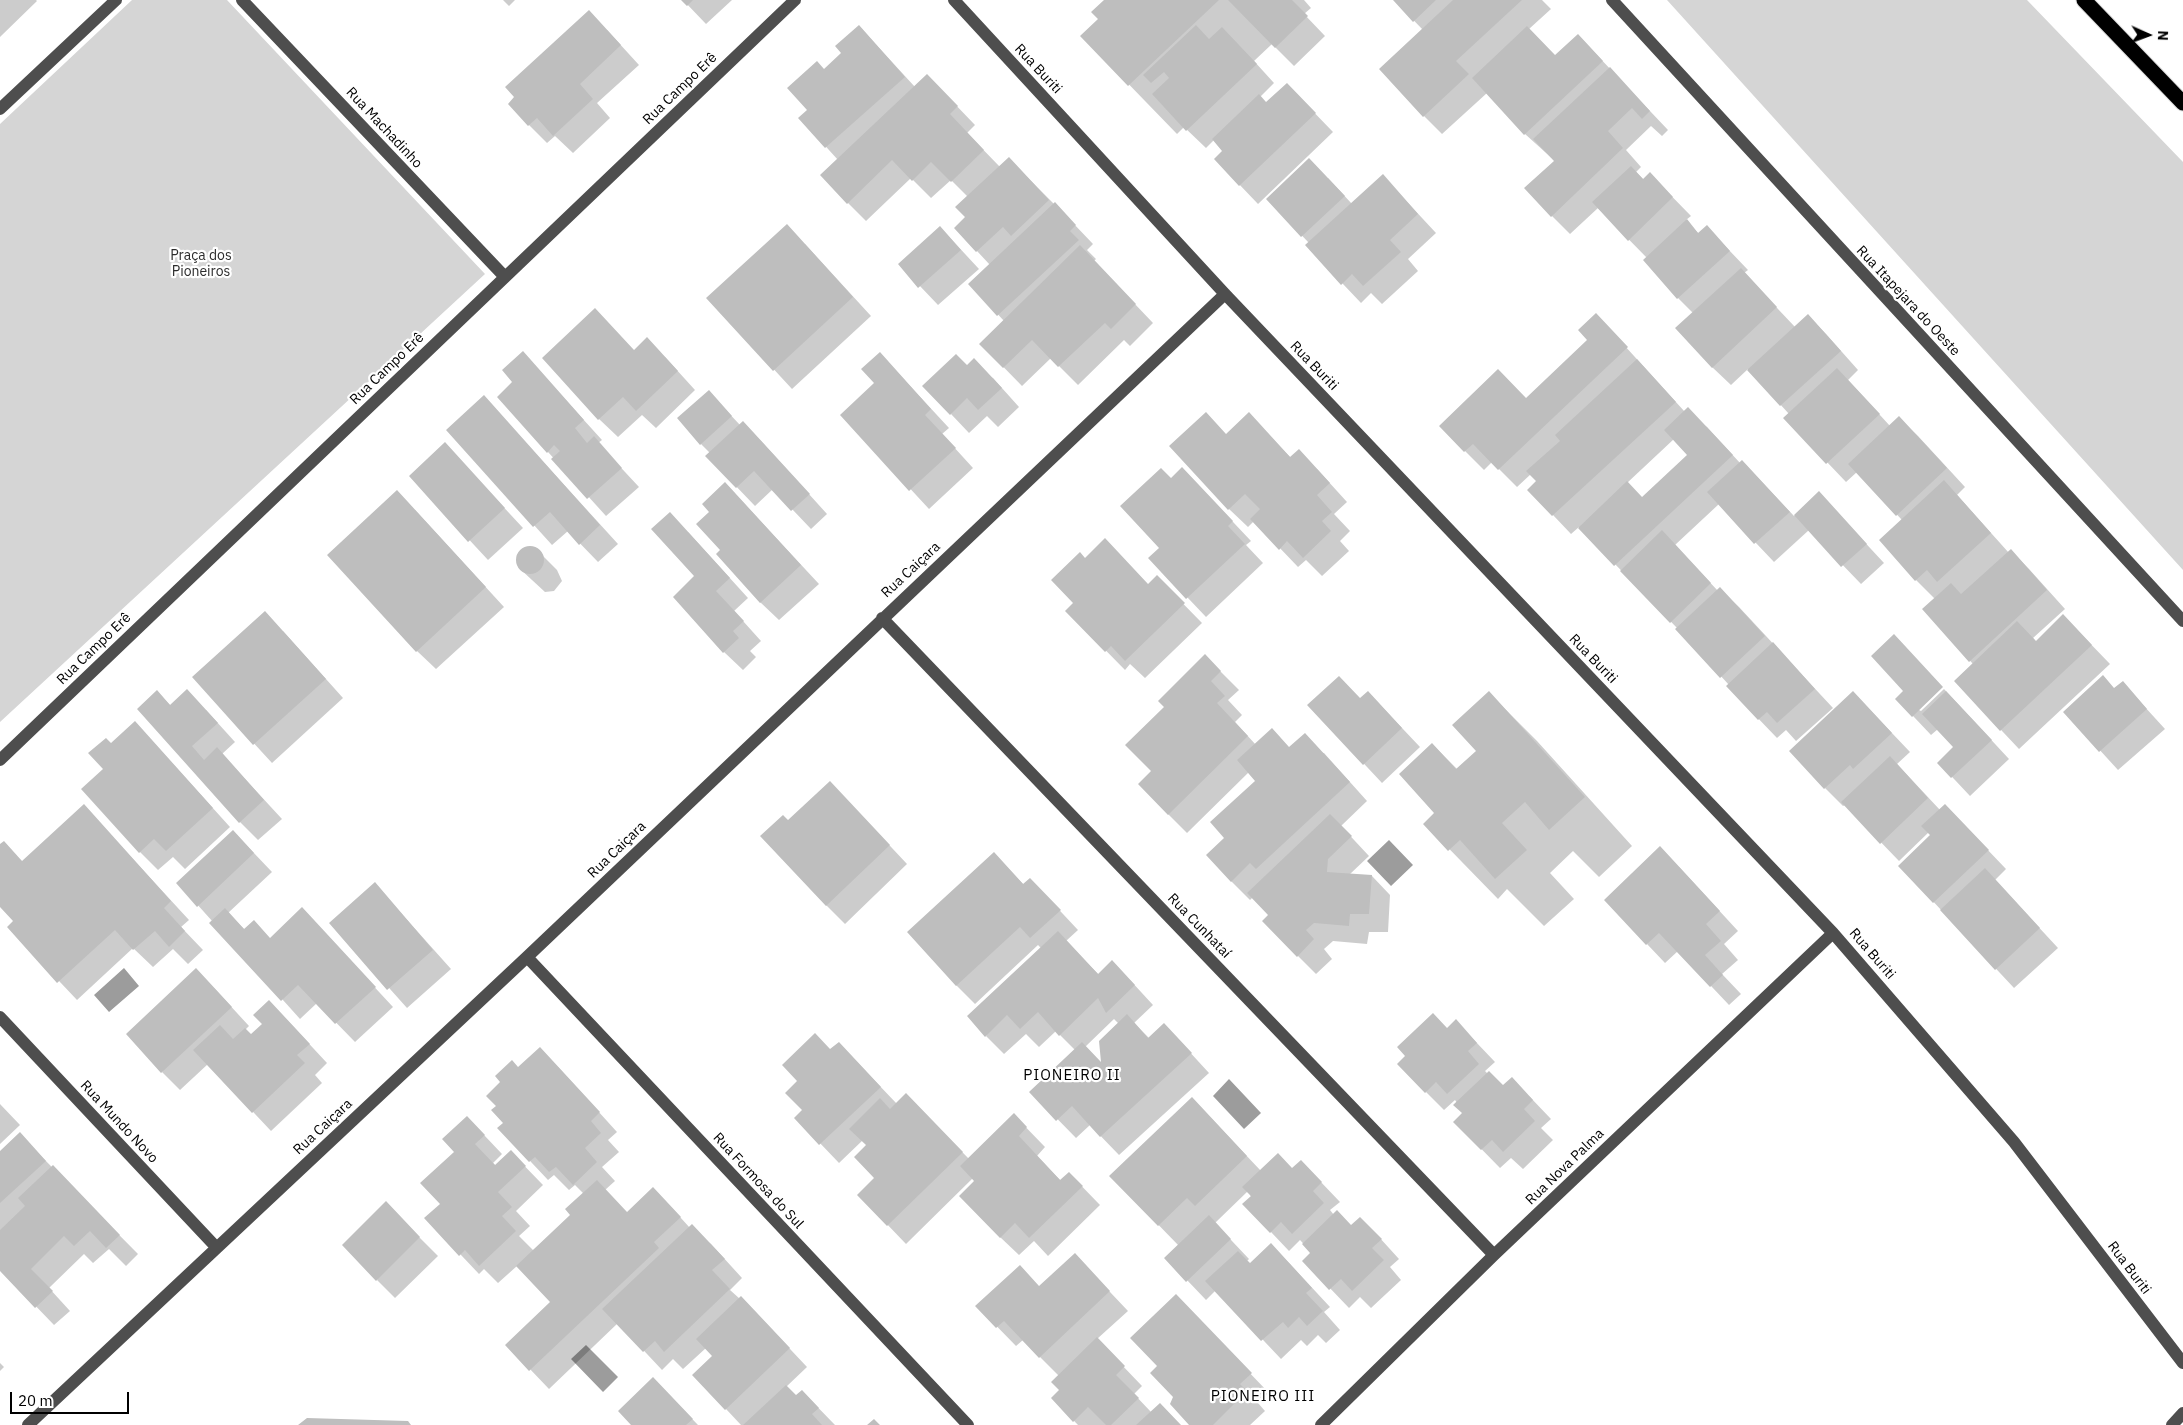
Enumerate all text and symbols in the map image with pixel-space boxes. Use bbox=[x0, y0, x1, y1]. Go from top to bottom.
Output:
north arrow bbox=[2123, 10, 2173, 60]
text: N bbox=[2154, 30, 2172, 41]
street label: Rua Buriti bbox=[1011, 41, 1065, 97]
street label: Rua Campo Erê bbox=[640, 50, 720, 128]
street label: Rua Machadinho bbox=[342, 84, 426, 172]
street label: Rua Itapejara do Oeste bbox=[1853, 242, 1963, 360]
park label: Praça dos Pioneiros bbox=[170, 248, 232, 280]
street label: Rua Campo Erê bbox=[347, 330, 427, 408]
street label: Rua Buriti bbox=[1286, 338, 1342, 394]
street label: Rua Caiçara bbox=[878, 538, 944, 602]
street label: Rua Campo Erê bbox=[54, 610, 134, 688]
street label: Rua Buriti bbox=[1565, 631, 1621, 687]
street label: Rua Caiçara bbox=[584, 818, 650, 882]
street label: Rua Cunhataí bbox=[1164, 890, 1234, 962]
street label: Rua Buriti bbox=[1845, 925, 1899, 983]
district label: PIONEIRO II bbox=[1022, 1067, 1122, 1085]
street label: Rua Mundo Novo bbox=[77, 1077, 161, 1167]
street label: Rua Caiçara bbox=[290, 1095, 356, 1159]
street label: Rua Nova Palma bbox=[1522, 1125, 1608, 1209]
street label: Rua Formosa do Sul bbox=[709, 1130, 807, 1232]
street label: Rua Buriti bbox=[2104, 1238, 2154, 1298]
scale bar bbox=[12, 1382, 131, 1414]
district label: PIONEIRO III bbox=[1209, 1388, 1317, 1406]
text: 20 m bbox=[18, 1391, 53, 1410]

